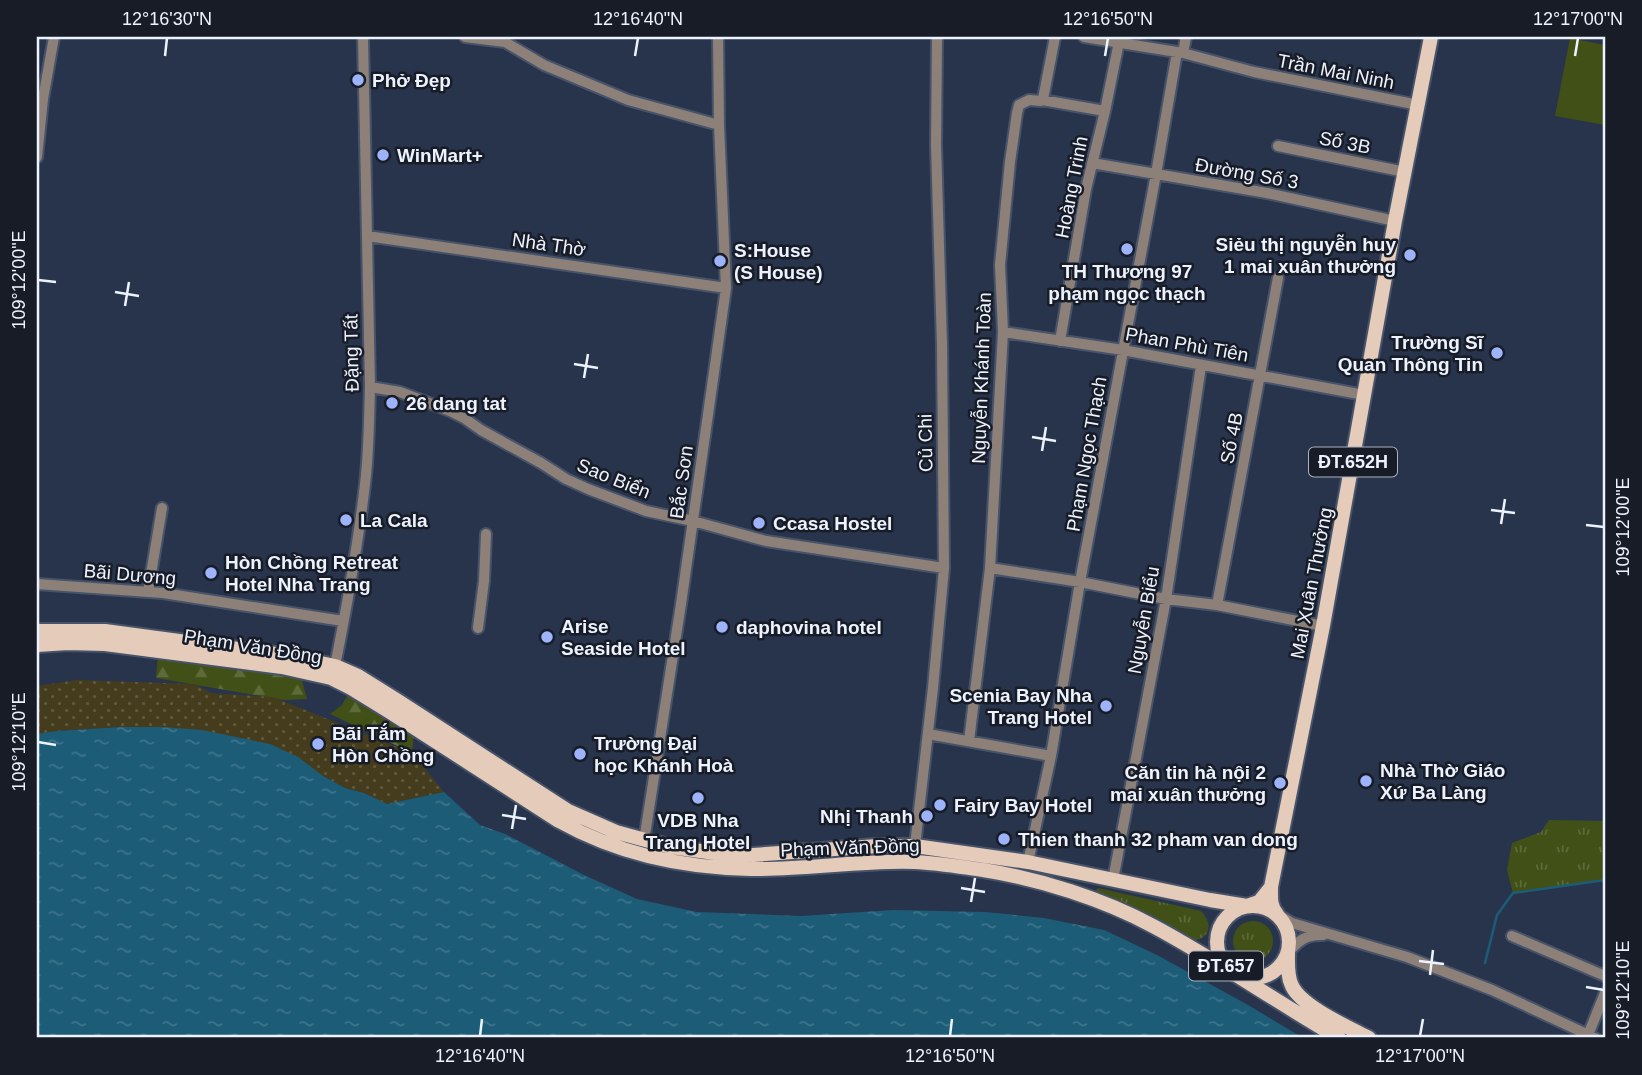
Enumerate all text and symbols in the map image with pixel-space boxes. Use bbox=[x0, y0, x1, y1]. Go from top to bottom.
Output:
text: 12°16'30"N bbox=[122, 9, 212, 29]
text: 12°16'40"N bbox=[593, 9, 683, 29]
text: 12°16'50"N bbox=[1063, 9, 1153, 29]
text: 12°17'00"N bbox=[1533, 9, 1623, 29]
street label: Trần Mai Ninh bbox=[1276, 50, 1396, 93]
place label: Phở Đẹp bbox=[372, 70, 451, 91]
marker: Phở Đẹp bbox=[350, 72, 366, 88]
street label: Số 3B bbox=[1317, 127, 1372, 158]
street label: Hoàng Trinh bbox=[1051, 134, 1092, 240]
place label: WinMart+ bbox=[397, 145, 483, 166]
marker: WinMart+ bbox=[375, 147, 391, 163]
street label: Đường Số 3 bbox=[1194, 154, 1300, 193]
street label: Nhà Thờ bbox=[511, 229, 587, 260]
text: 109°12'00"E bbox=[9, 230, 29, 330]
place label: Siẻu thị nguyễn huy 1 mai xuân thưởng bbox=[1215, 234, 1396, 277]
place label: S:House (S House) bbox=[734, 240, 823, 283]
marker: TH Thương 97 phạm ngọc thạch bbox=[1119, 241, 1135, 257]
marker: Siẻu thị nguyễn huy 1 mai xuân thưởng bbox=[1402, 247, 1418, 263]
marker: S:House (S House) bbox=[712, 253, 728, 269]
place label: TH Thương 97 phạm ngọc thạch bbox=[1048, 261, 1206, 304]
street label: Nguyễn Khánh Toàn bbox=[968, 292, 995, 464]
street label: Đặng Tất bbox=[340, 313, 363, 392]
street label: Phan Phù Tiên bbox=[1124, 323, 1250, 366]
place label: Trường Sĩ Quan Thông Tin bbox=[1338, 332, 1485, 375]
marker: Trường Sĩ Quan Thông Tin bbox=[1489, 345, 1505, 361]
street label: Phạm Ngọc Thạch bbox=[1063, 375, 1110, 533]
place label: 26 dang tat bbox=[406, 393, 507, 414]
marker: 26 dang tat bbox=[384, 395, 400, 411]
street label: Số 4B bbox=[1216, 411, 1247, 466]
street label: Củ Chi bbox=[914, 414, 937, 472]
street label: Bắc Sơn bbox=[666, 444, 697, 520]
road number: ĐT.652H bbox=[1309, 448, 1397, 476]
street label: Sao Biển bbox=[574, 454, 654, 503]
text: 109°12'00"E bbox=[1613, 477, 1633, 577]
street label: Mai Xuân Thưởng bbox=[1287, 506, 1336, 661]
place label: La Cala bbox=[360, 510, 428, 531]
marker: La Cala bbox=[338, 512, 354, 528]
place label: Ccasa Hostel bbox=[773, 513, 892, 534]
marker: Ccasa Hostel bbox=[751, 515, 767, 531]
place label: Hòn Chồng Retreat Hotel Nha Trang bbox=[225, 552, 399, 595]
street label: Bãi Dương bbox=[83, 560, 177, 589]
marker: Hòn Chồng Retreat Hotel Nha Trang bbox=[203, 565, 219, 581]
street label: Nguyễn Biểu bbox=[1124, 565, 1163, 675]
place label: Arise Seaside Hotel bbox=[561, 616, 686, 659]
place label: daphovina hotel bbox=[736, 617, 882, 638]
marker: daphovina hotel bbox=[714, 619, 730, 635]
street label: Phạm Văn Đồng bbox=[182, 625, 323, 668]
marker: Arise Seaside Hotel bbox=[539, 629, 555, 645]
place label: Scenia Bay Nha Trang Hotel bbox=[949, 685, 1092, 728]
text: 109°12'10"E bbox=[9, 692, 29, 792]
marker: Scenia Bay Nha Trang Hotel bbox=[1098, 698, 1114, 714]
place label: Bãi Tắm Hòn Chồng bbox=[332, 723, 434, 766]
place label: Trường Đại học Khánh Hoà bbox=[594, 733, 734, 776]
marker: Bãi Tắm Hòn Chồng bbox=[310, 736, 326, 752]
marker: Trường Đại học Khánh Hoà bbox=[572, 746, 588, 762]
place label: Nhà Thờ Giáo Xứ Ba Làng bbox=[1380, 760, 1505, 803]
place label: Căn tin hà nội 2 mai xuân thưởng bbox=[1110, 762, 1266, 805]
marker: Nhà Thờ Giáo Xứ Ba Làng bbox=[1358, 773, 1374, 789]
marker: Căn tin hà nội 2 mai xuân thưởng bbox=[1272, 775, 1288, 791]
marker: VDB Nha Trang Hotel bbox=[690, 790, 706, 806]
place label: Fairy Bay Hotel bbox=[954, 795, 1092, 816]
marker: Fairy Bay Hotel bbox=[932, 797, 948, 813]
place label: Nhị Thanh bbox=[820, 806, 913, 827]
marker: Nhị Thanh bbox=[919, 808, 935, 824]
place label: VDB Nha Trang Hotel bbox=[646, 810, 750, 853]
place label: Thien thanh 32 pham van dong bbox=[1018, 829, 1298, 850]
marker: Thien thanh 32 pham van dong bbox=[996, 831, 1012, 847]
street label: Phạm Văn Đồng bbox=[780, 835, 920, 860]
text: 109°12'10"E bbox=[1613, 940, 1633, 1040]
road number: ĐT.657 bbox=[1189, 951, 1263, 981]
text: 12°16'40"N bbox=[435, 1046, 525, 1066]
text: 12°16'50"N bbox=[905, 1046, 995, 1066]
text: 12°17'00"N bbox=[1375, 1046, 1465, 1066]

